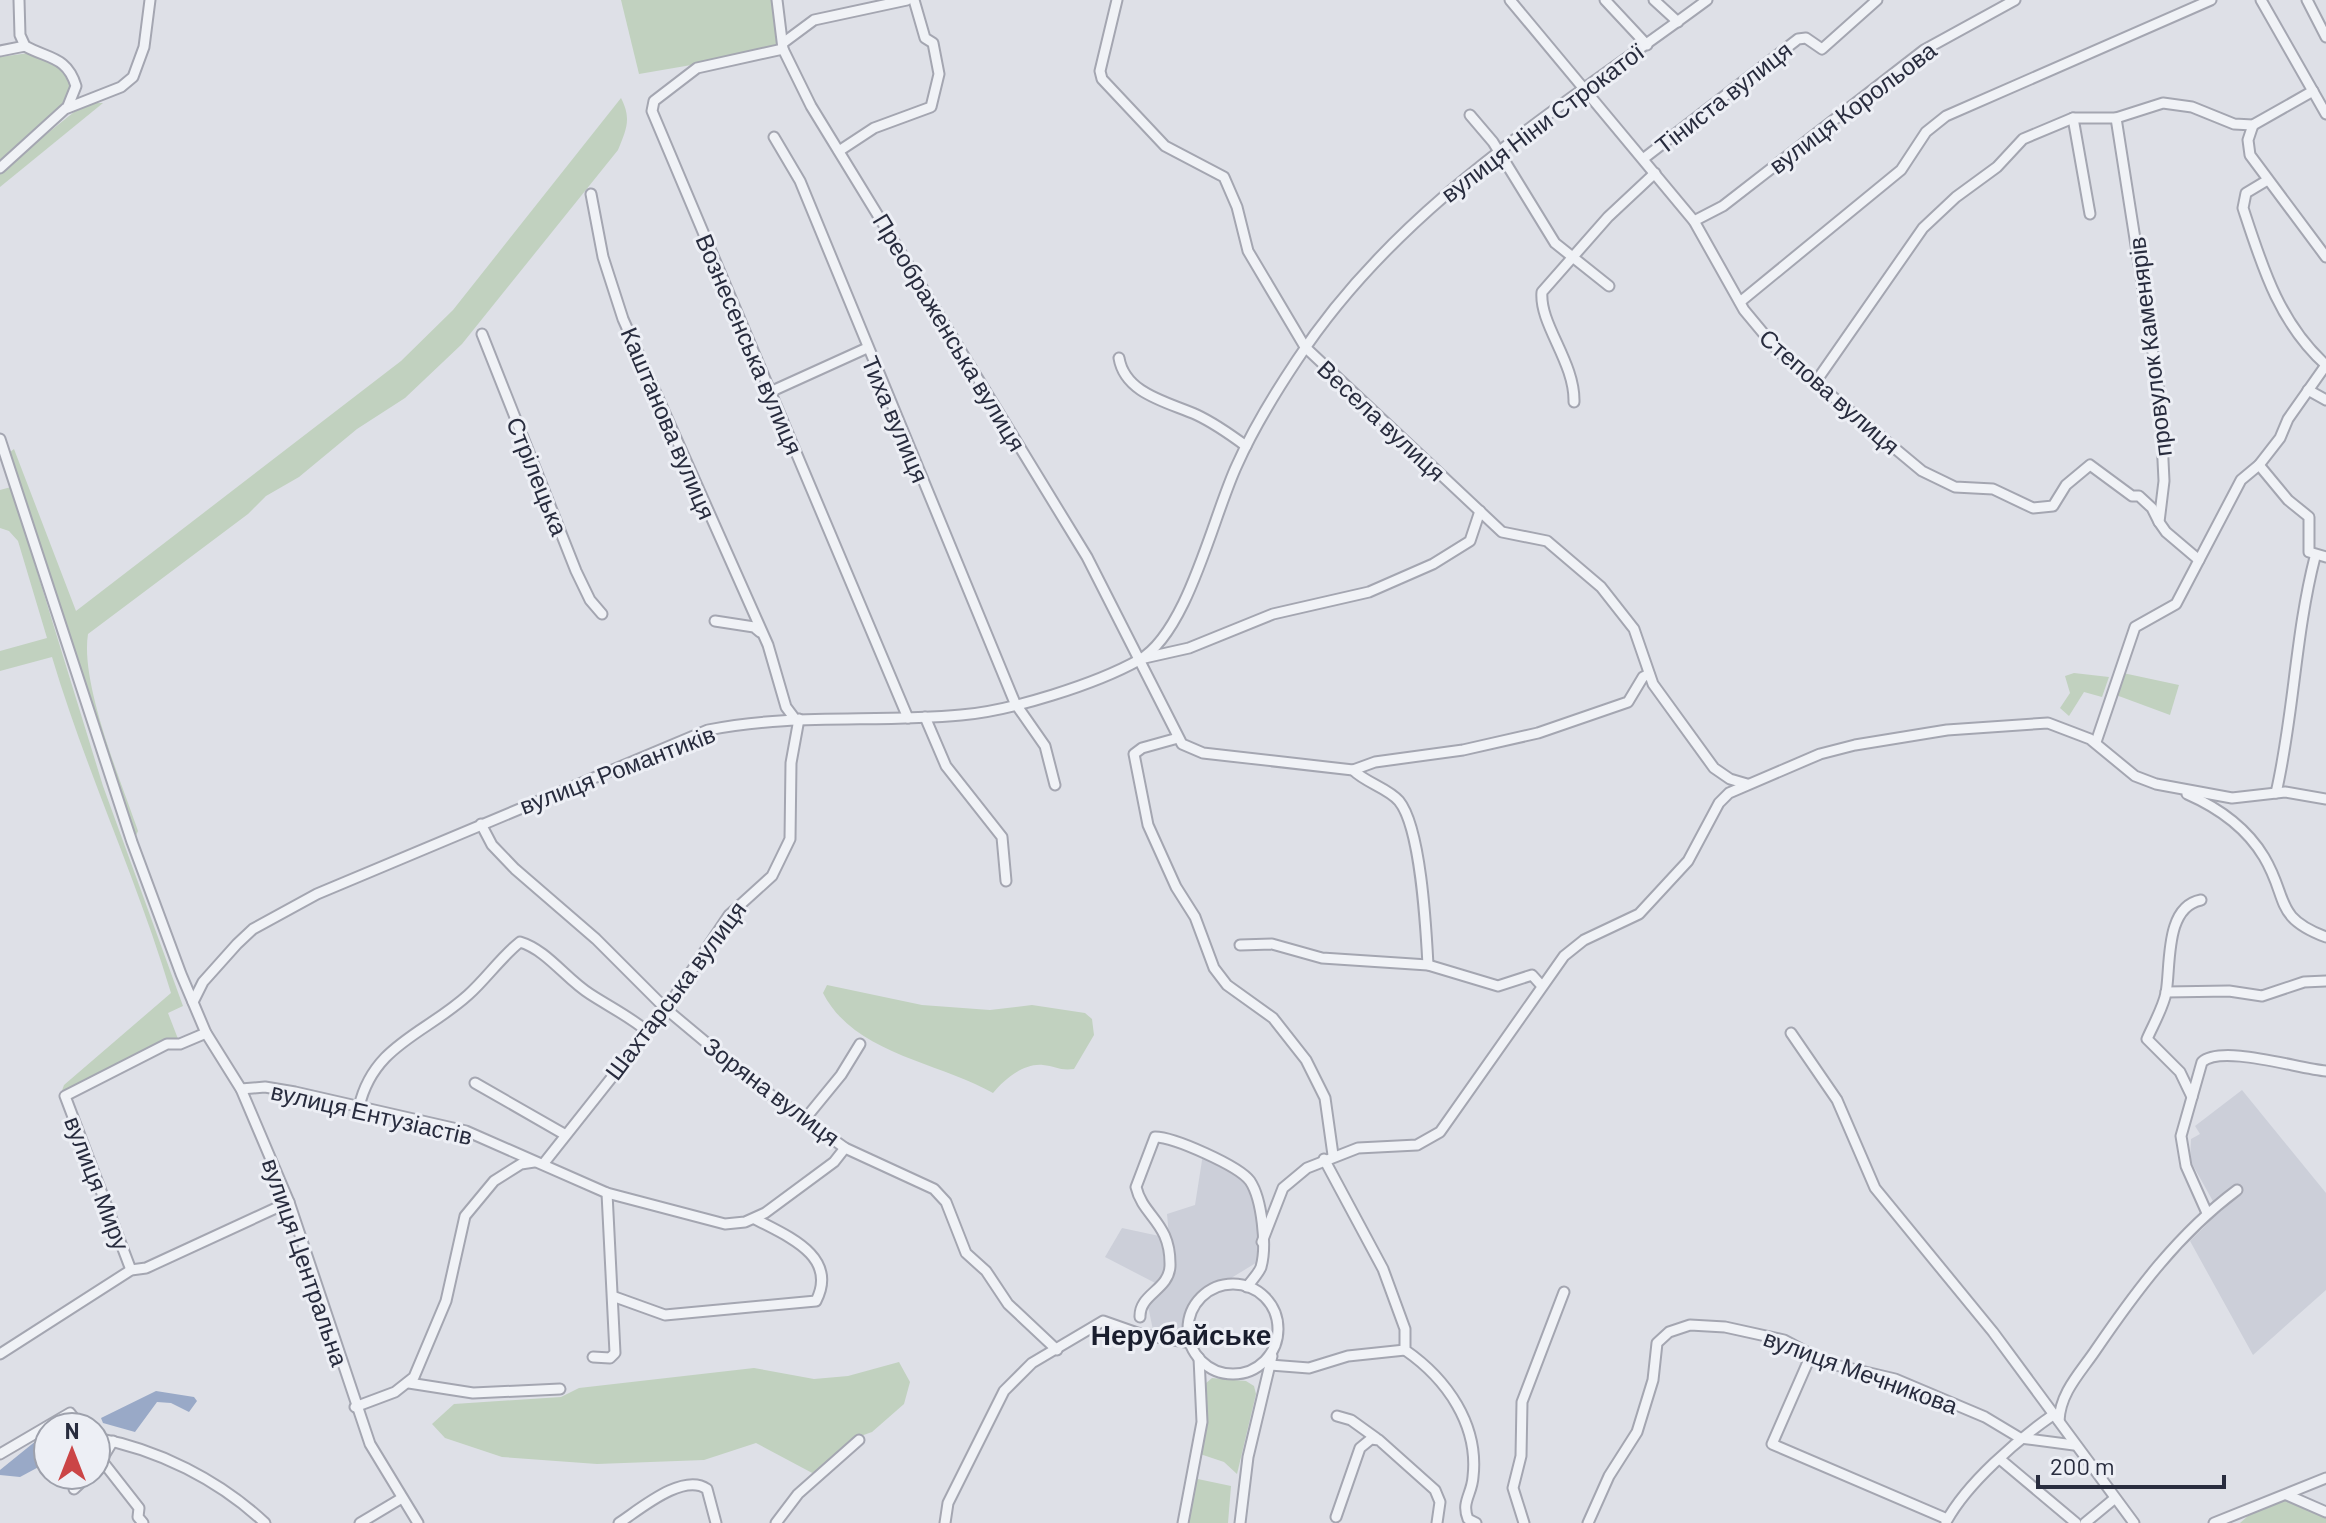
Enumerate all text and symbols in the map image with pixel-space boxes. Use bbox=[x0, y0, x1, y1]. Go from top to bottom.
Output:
street label: вулиця Корольова bbox=[1763, 34, 1942, 179]
street label: Тіниста вулиця bbox=[1649, 35, 1797, 159]
street label: вулиця Ніни Строкатої bbox=[1435, 36, 1649, 208]
street label: Преображенська вулиця bbox=[868, 208, 1032, 456]
street label: Вознесенська вулиця bbox=[690, 229, 810, 459]
street label: провулок Каменярів bbox=[2121, 235, 2177, 459]
street label: Степова вулиця bbox=[1754, 322, 1906, 460]
street label: Каштанова вулиця bbox=[615, 323, 723, 523]
street label: Тиха вулиця bbox=[856, 351, 936, 487]
street label: Весела вулиця bbox=[1312, 354, 1452, 486]
street label: Стрілецька bbox=[501, 413, 575, 540]
street label: вулиця Романтиків bbox=[515, 718, 719, 820]
street label: Шахтарська вулиця bbox=[598, 895, 752, 1085]
street label: Зоряна вулиця bbox=[698, 1030, 846, 1152]
street label: вулиця Ентузіастів bbox=[268, 1076, 476, 1150]
street label: вулиця Миру bbox=[59, 1112, 137, 1254]
street label: вулиця Центральна bbox=[257, 1154, 355, 1370]
district label: Нерубайське bbox=[1091, 1317, 1271, 1351]
street label: вулиця Мечникова bbox=[1760, 1322, 1963, 1420]
north arrow bbox=[32, 1411, 112, 1491]
text: N bbox=[65, 1417, 79, 1443]
scale bar bbox=[2038, 1439, 2224, 1489]
text: 200 m bbox=[2050, 1451, 2115, 1480]

